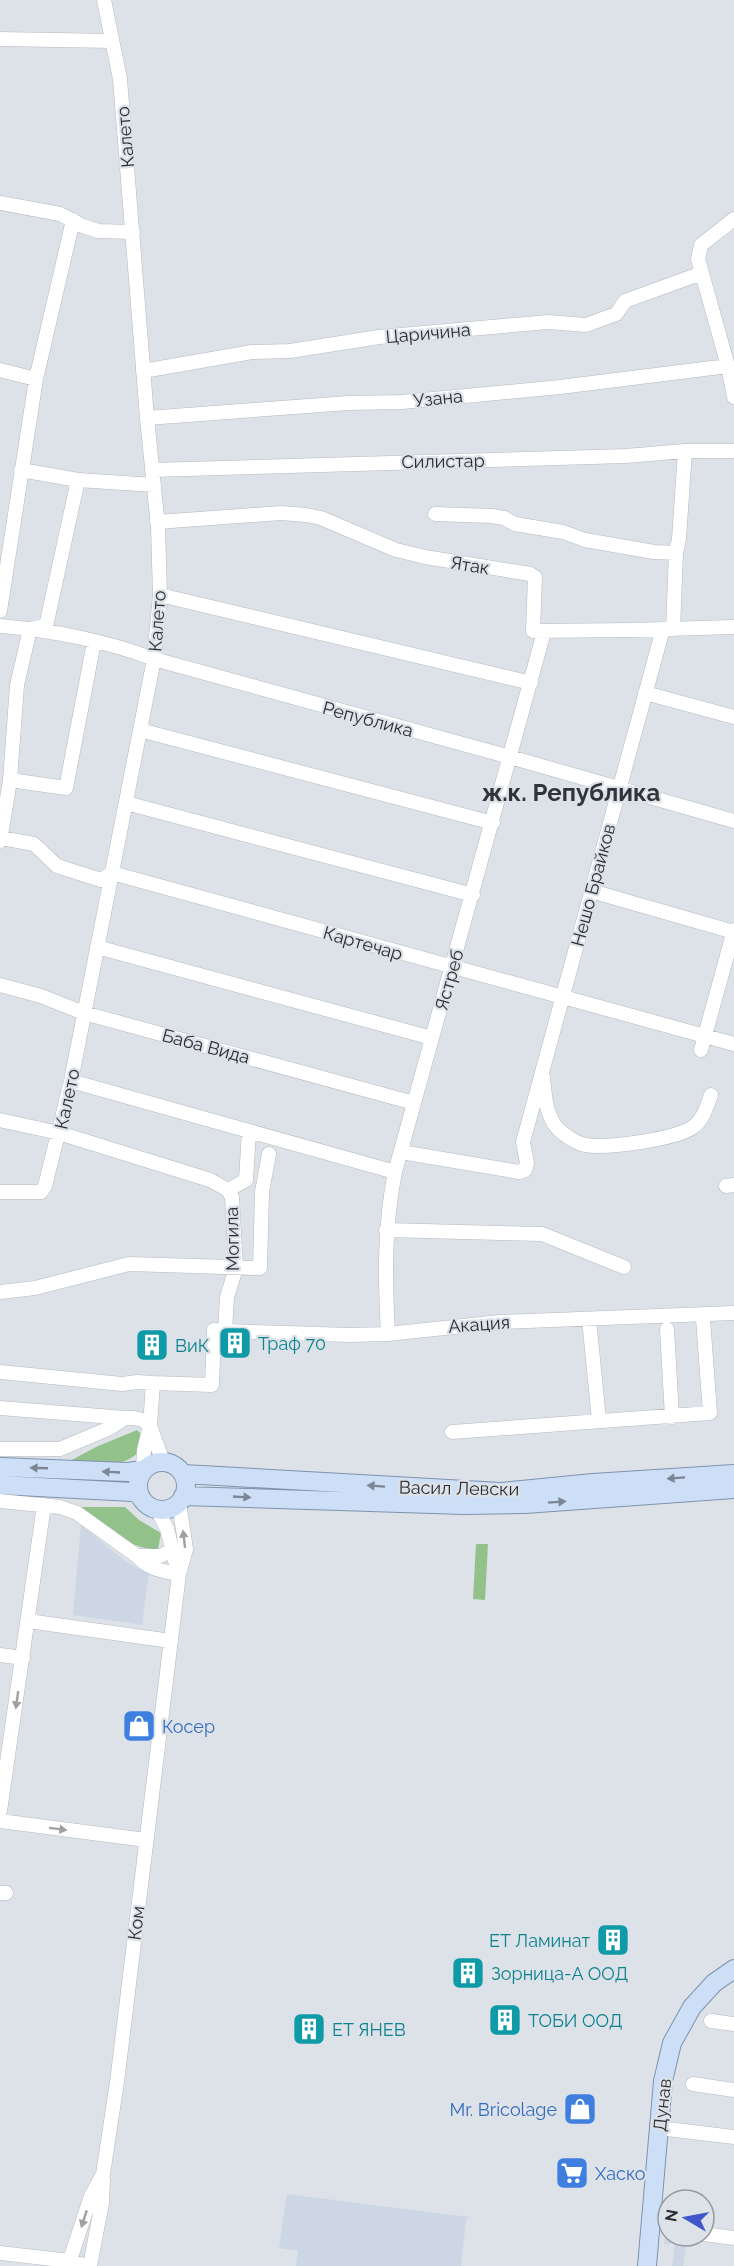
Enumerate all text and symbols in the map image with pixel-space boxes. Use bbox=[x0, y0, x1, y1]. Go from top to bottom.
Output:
street label: Калето bbox=[112, 105, 138, 168]
street label: Царичина bbox=[385, 319, 471, 347]
street label: Узана bbox=[412, 385, 464, 411]
street label: Силистар bbox=[401, 450, 485, 472]
street label: Ятак bbox=[449, 552, 491, 578]
street label: Калето bbox=[144, 589, 170, 652]
street label: Република bbox=[320, 697, 416, 741]
district label: ж.к. Република bbox=[482, 778, 661, 807]
street label: Нешо Брайков bbox=[567, 821, 619, 949]
street label: Картечар bbox=[321, 922, 405, 964]
street label: Ястреб bbox=[430, 947, 468, 1013]
street label: Баба Вида bbox=[160, 1024, 252, 1068]
street label: Калето bbox=[50, 1067, 84, 1131]
street label: Могила bbox=[221, 1207, 243, 1271]
street label: Акация bbox=[447, 1311, 511, 1337]
building icon: Траф 70 bbox=[217, 1325, 253, 1361]
building icon: ВиК bbox=[134, 1327, 170, 1363]
place label: Траф 70 bbox=[258, 1333, 326, 1354]
place label: ВиК bbox=[175, 1335, 209, 1356]
one-way arrow bbox=[30, 1464, 49, 1473]
one-way arrow bbox=[101, 1467, 120, 1476]
one-way arrow bbox=[666, 1473, 685, 1482]
street label: Васил Левски bbox=[399, 1476, 519, 1500]
one-way arrow bbox=[367, 1481, 386, 1491]
one-way arrow bbox=[232, 1493, 251, 1502]
one-way arrow bbox=[548, 1497, 567, 1507]
one-way arrow bbox=[179, 1529, 189, 1548]
one-way arrow bbox=[12, 1691, 21, 1710]
shop icon: Косер bbox=[121, 1708, 157, 1744]
place label: Косер bbox=[162, 1716, 215, 1737]
one-way arrow bbox=[49, 1824, 68, 1833]
street label: Ком bbox=[123, 1905, 149, 1941]
building icon: ЕТ Ламинат bbox=[595, 1922, 631, 1958]
place label: ЕТ Ламинат bbox=[489, 1930, 590, 1951]
building icon: Зорница-А ООД bbox=[450, 1955, 486, 1991]
place label: Зорница-А ООД bbox=[491, 1963, 628, 1984]
building icon: ТОБИ ООД bbox=[487, 2002, 523, 2038]
place label: ТОБИ ООД bbox=[528, 2010, 623, 2031]
building icon: ЕТ ЯНЕВ bbox=[291, 2011, 327, 2047]
place label: ЕТ ЯНЕВ bbox=[332, 2019, 406, 2040]
street label: Дунав bbox=[649, 2077, 675, 2133]
shop icon: Mr. Bricolage bbox=[562, 2091, 598, 2127]
place label: Mr. Bricolage bbox=[450, 2099, 557, 2120]
supermarket icon: Хаско bbox=[554, 2155, 590, 2191]
place label: Хаско bbox=[595, 2163, 646, 2184]
north arrow bbox=[656, 2188, 716, 2248]
text: N bbox=[661, 2208, 682, 2223]
one-way arrow bbox=[78, 2210, 88, 2228]

